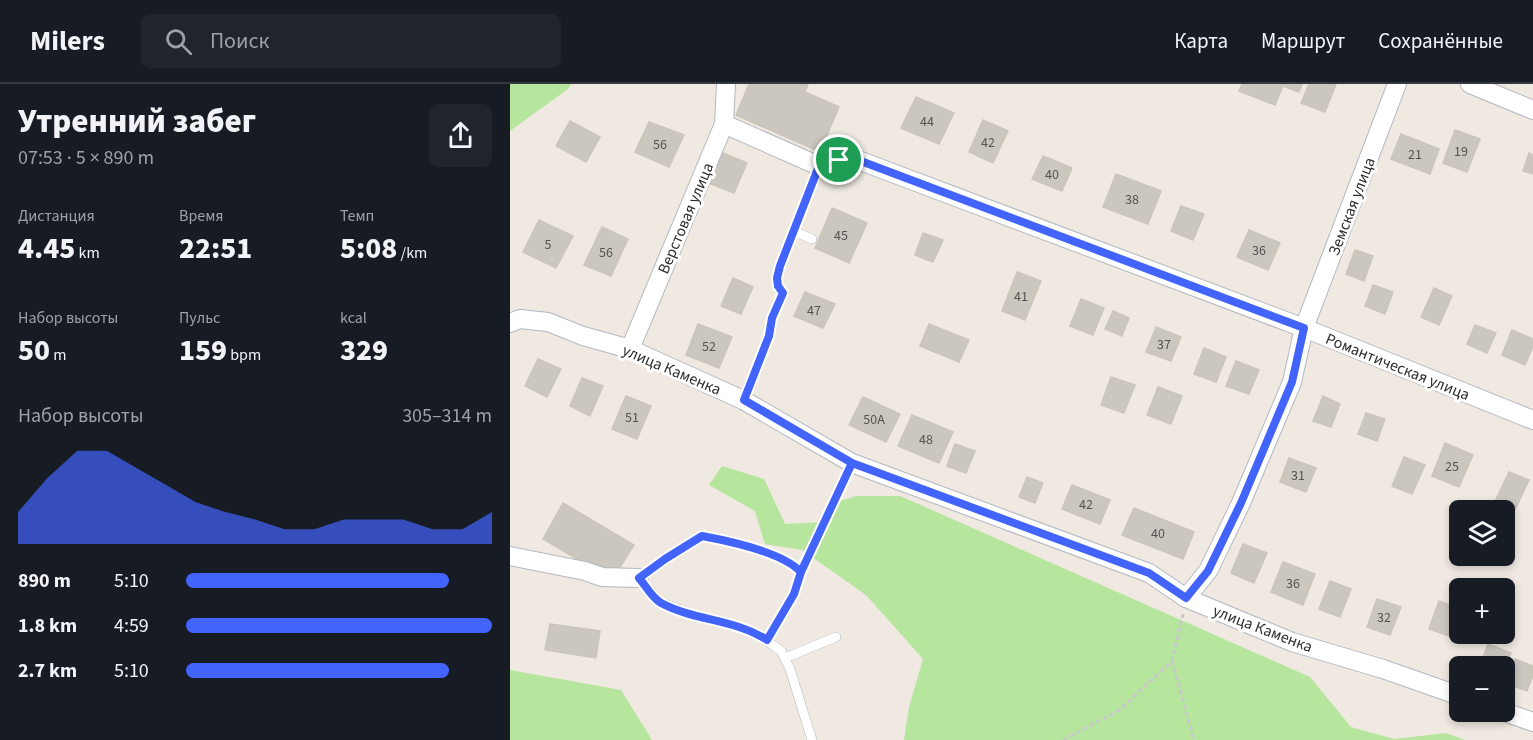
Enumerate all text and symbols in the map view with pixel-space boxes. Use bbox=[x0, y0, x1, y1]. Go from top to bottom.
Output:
search box bbox=[141, 14, 561, 68]
text: Milers bbox=[30, 21, 105, 61]
icon: search bbox=[162, 25, 195, 58]
text: Поиск bbox=[210, 25, 269, 57]
text: Карта bbox=[1174, 26, 1228, 56]
text: Маршрут bbox=[1261, 26, 1345, 56]
text: Сохранённые bbox=[1378, 26, 1503, 56]
text: Утренний забег bbox=[18, 98, 256, 145]
button: share bbox=[429, 104, 492, 167]
house number: 44 bbox=[920, 112, 934, 132]
house number: 42 bbox=[981, 133, 995, 153]
pin bbox=[813, 134, 864, 185]
house number: 56 bbox=[653, 135, 667, 155]
house number: 19 bbox=[1454, 142, 1468, 162]
icon: arrive bbox=[822, 143, 855, 176]
text: 07:53 · 5 × 890 m bbox=[18, 144, 154, 172]
house number: 21 bbox=[1408, 145, 1422, 165]
street label: Земская улица bbox=[1323, 154, 1381, 259]
street label: Верстовая улица bbox=[653, 159, 719, 277]
house number: 40 bbox=[1045, 165, 1059, 185]
house number: 38 bbox=[1125, 190, 1139, 210]
text: Дистанция bbox=[18, 205, 95, 227]
text: Время bbox=[179, 205, 224, 227]
text: Темп bbox=[340, 205, 374, 227]
house number: 45 bbox=[834, 226, 848, 246]
text: 4.45 bbox=[18, 227, 75, 270]
text: 22:51 bbox=[179, 227, 252, 270]
text: 5:08 bbox=[340, 227, 397, 270]
house number: 5 bbox=[545, 235, 552, 255]
house number: 36 bbox=[1252, 241, 1266, 261]
text: km bbox=[75, 242, 100, 264]
text: /km bbox=[397, 242, 427, 264]
house number: 56 bbox=[599, 243, 613, 263]
house number: 41 bbox=[1014, 287, 1028, 307]
house number: 47 bbox=[807, 301, 821, 321]
text: Набор высоты bbox=[18, 307, 118, 329]
text: Пульс bbox=[179, 307, 220, 329]
text: kcal bbox=[340, 307, 367, 329]
street label: Романтическая улица bbox=[1322, 328, 1473, 406]
text: 50 bbox=[18, 329, 50, 372]
text: 159 bbox=[179, 329, 227, 372]
text: 329 bbox=[340, 329, 388, 372]
house number: 37 bbox=[1157, 335, 1171, 355]
house number: 52 bbox=[702, 337, 716, 357]
street label: улица Каменка bbox=[619, 339, 724, 401]
text: m bbox=[50, 344, 67, 366]
text: bpm bbox=[227, 344, 261, 366]
text: Набор высоты bbox=[18, 402, 143, 430]
text: 305–314 m bbox=[402, 402, 492, 430]
house number: 51 bbox=[625, 408, 639, 428]
house number: 50А bbox=[863, 410, 885, 430]
house number: 48 bbox=[919, 430, 933, 450]
house number: 25 bbox=[1445, 457, 1459, 477]
house number: 31 bbox=[1291, 466, 1305, 486]
house number: 42 bbox=[1079, 495, 1093, 515]
map controls bbox=[1449, 500, 1515, 722]
button: layers bbox=[1449, 500, 1515, 566]
house number: 40 bbox=[1151, 524, 1165, 544]
text: 890 m bbox=[18, 567, 71, 595]
text: 5:10 bbox=[114, 567, 149, 595]
house number: 36 bbox=[1286, 574, 1300, 594]
button: + bbox=[1449, 578, 1515, 644]
street label: улица Каменка bbox=[1210, 600, 1316, 658]
house number: 32 bbox=[1377, 608, 1391, 628]
text: 1.8 km bbox=[18, 612, 77, 640]
text: 4:59 bbox=[114, 612, 149, 640]
button: − bbox=[1449, 656, 1515, 722]
text: 2.7 km bbox=[18, 657, 77, 685]
text: 5:10 bbox=[114, 657, 149, 685]

